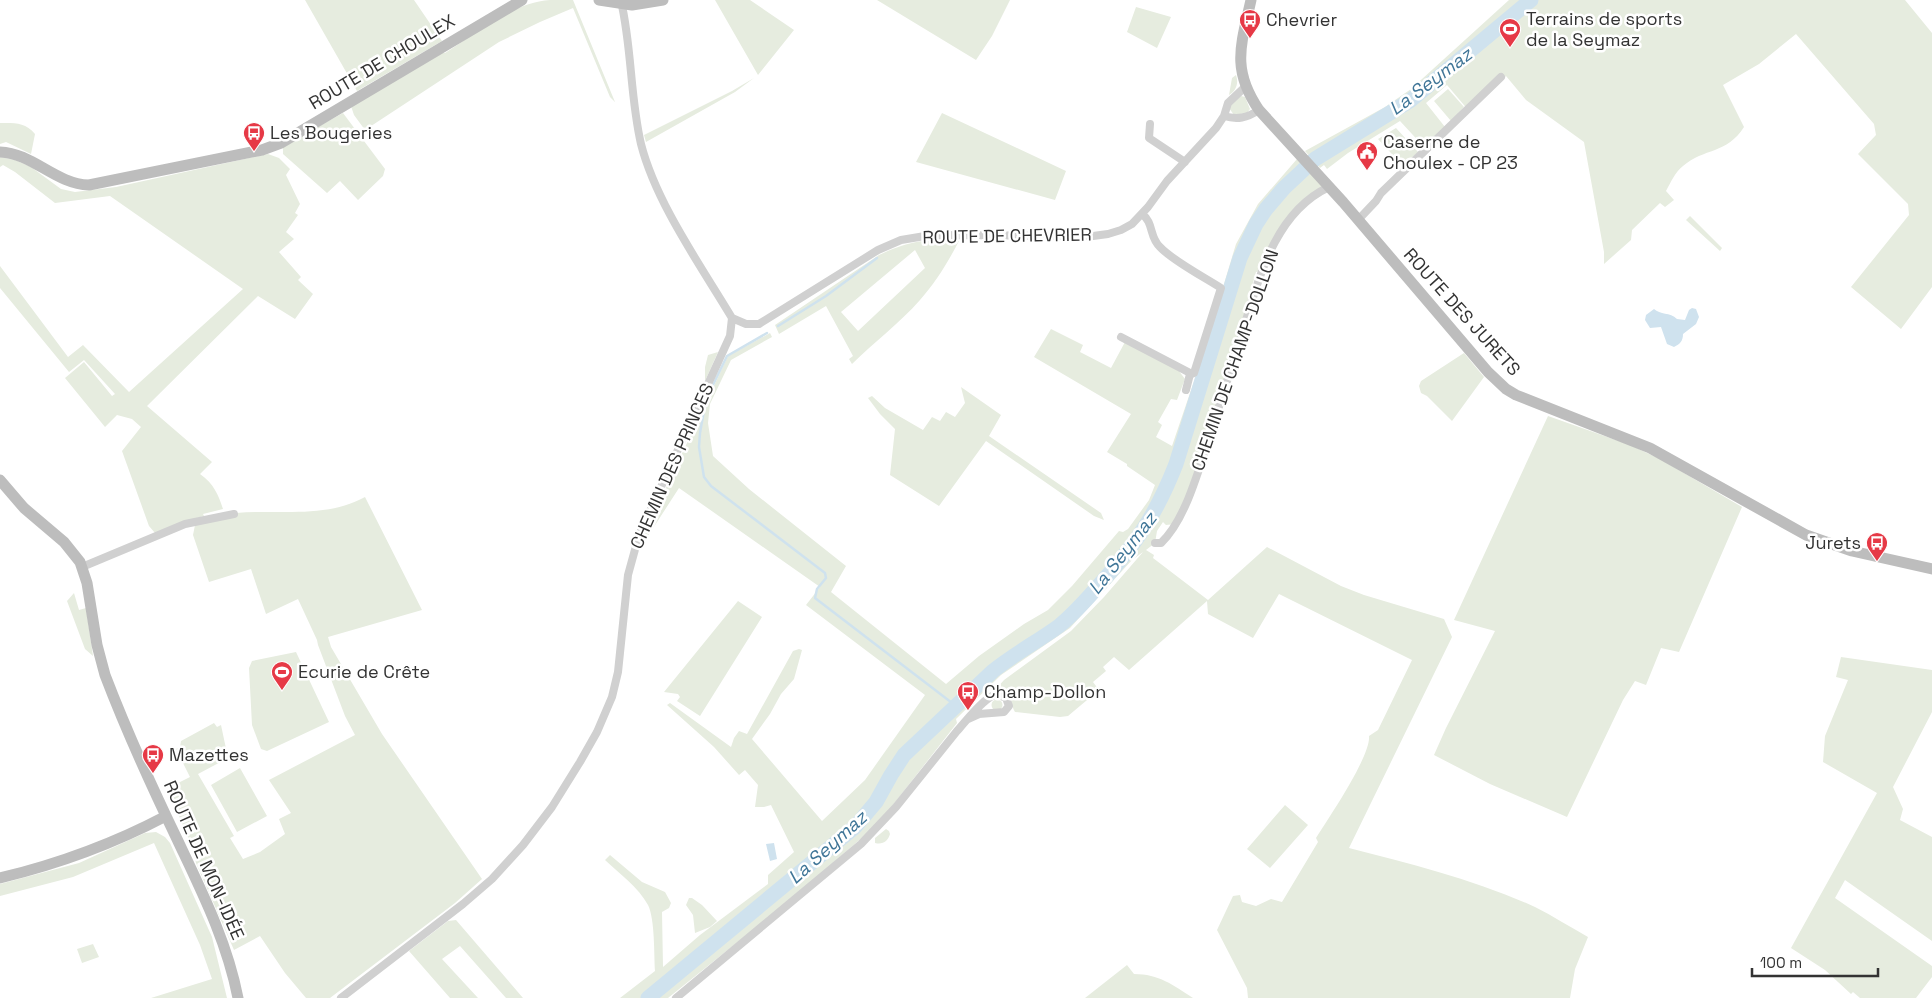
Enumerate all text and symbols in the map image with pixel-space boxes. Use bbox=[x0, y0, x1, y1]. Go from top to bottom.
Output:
place label: Terrains de sports de la Seymaz bbox=[1526, 7, 1682, 51]
bus stop icon: Chevrier bbox=[1238, 8, 1262, 39]
place label: Chevrier bbox=[1266, 8, 1337, 31]
street label: ROUTE DE CHOULEX bbox=[305, 9, 459, 114]
sports icon: Terrains de sports de la Seymaz bbox=[1498, 17, 1522, 48]
water label: La Seymaz bbox=[1384, 41, 1478, 121]
bus stop icon: Les Bougeries bbox=[242, 121, 266, 152]
place label: Les Bougeries bbox=[270, 121, 392, 144]
place label: Caserne de Choulex - CP 23 bbox=[1383, 130, 1518, 174]
public building icon: Caserne de Choulex - CP 23 bbox=[1355, 140, 1379, 171]
street label: ROUTE DE CHEVRIER bbox=[922, 223, 1092, 248]
street label: ROUTE DES JURETS bbox=[1399, 243, 1526, 380]
street label: CHEMIN DE CHAMP-DOLLON bbox=[1186, 246, 1283, 474]
street label: CHEMIN DES PRINCES bbox=[625, 379, 718, 552]
water label: La Seymaz bbox=[1082, 506, 1163, 600]
place label: Jurets bbox=[1805, 531, 1861, 554]
bus stop icon: Jurets bbox=[1865, 531, 1889, 562]
sports icon: Ecurie de Crête bbox=[270, 660, 294, 691]
place label: Ecurie de Crête bbox=[298, 660, 430, 683]
bus stop icon: Champ-Dollon bbox=[956, 680, 980, 711]
place label: Champ-Dollon bbox=[984, 680, 1106, 703]
bus stop icon: Mazettes bbox=[141, 743, 165, 774]
place label: Mazettes bbox=[169, 743, 249, 766]
street label: ROUTE DE MON-IDÉE bbox=[159, 777, 250, 943]
water label: La Seymaz bbox=[783, 805, 873, 889]
scale bar bbox=[1752, 946, 1878, 978]
text: 100 m bbox=[1760, 953, 1802, 972]

